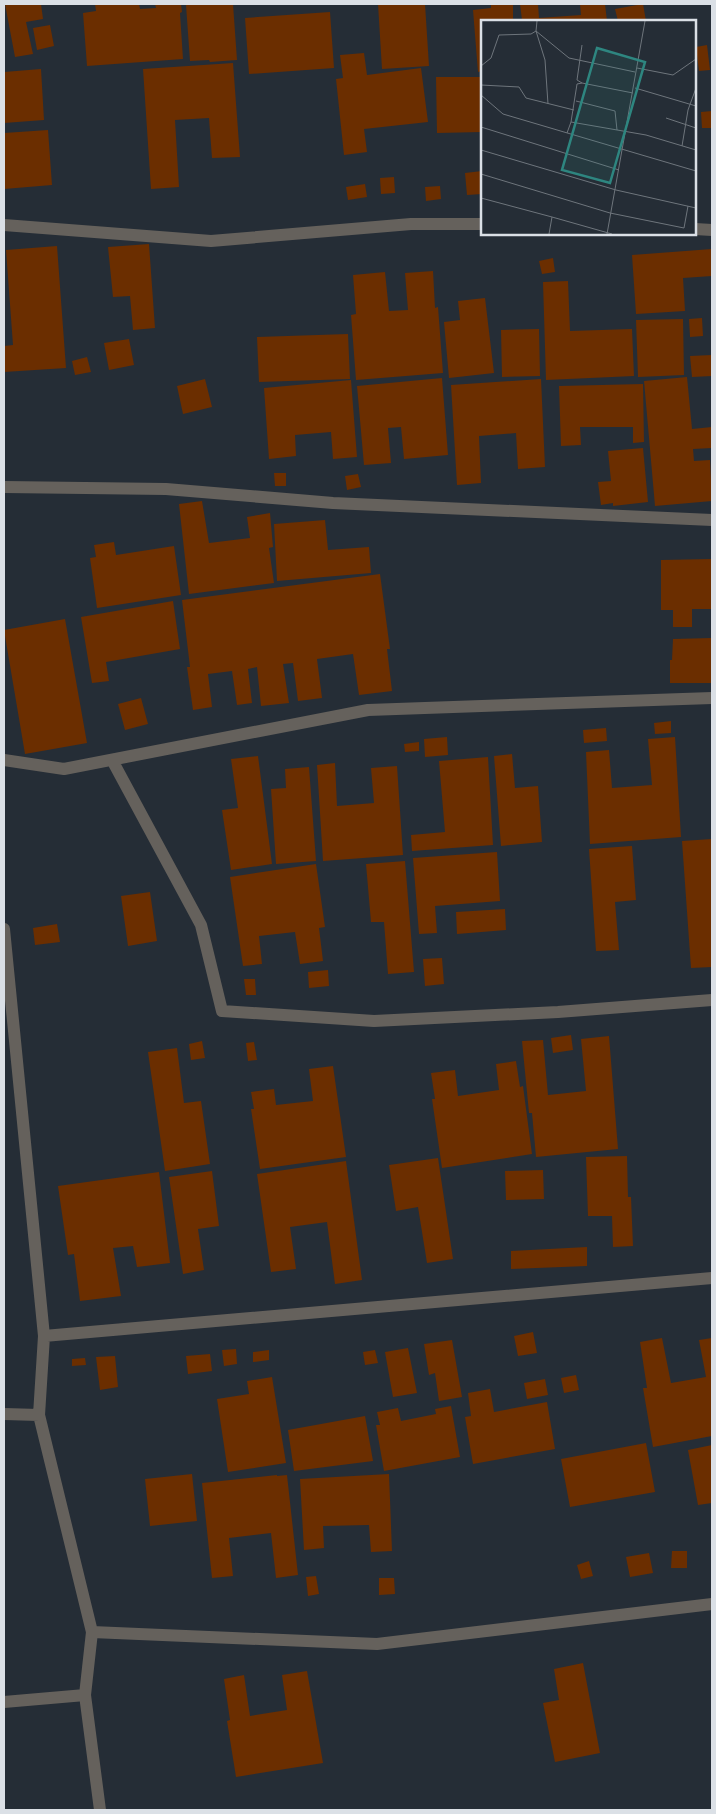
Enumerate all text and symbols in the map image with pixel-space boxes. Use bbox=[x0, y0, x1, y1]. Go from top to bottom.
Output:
inset map bbox=[481, 20, 696, 235]

